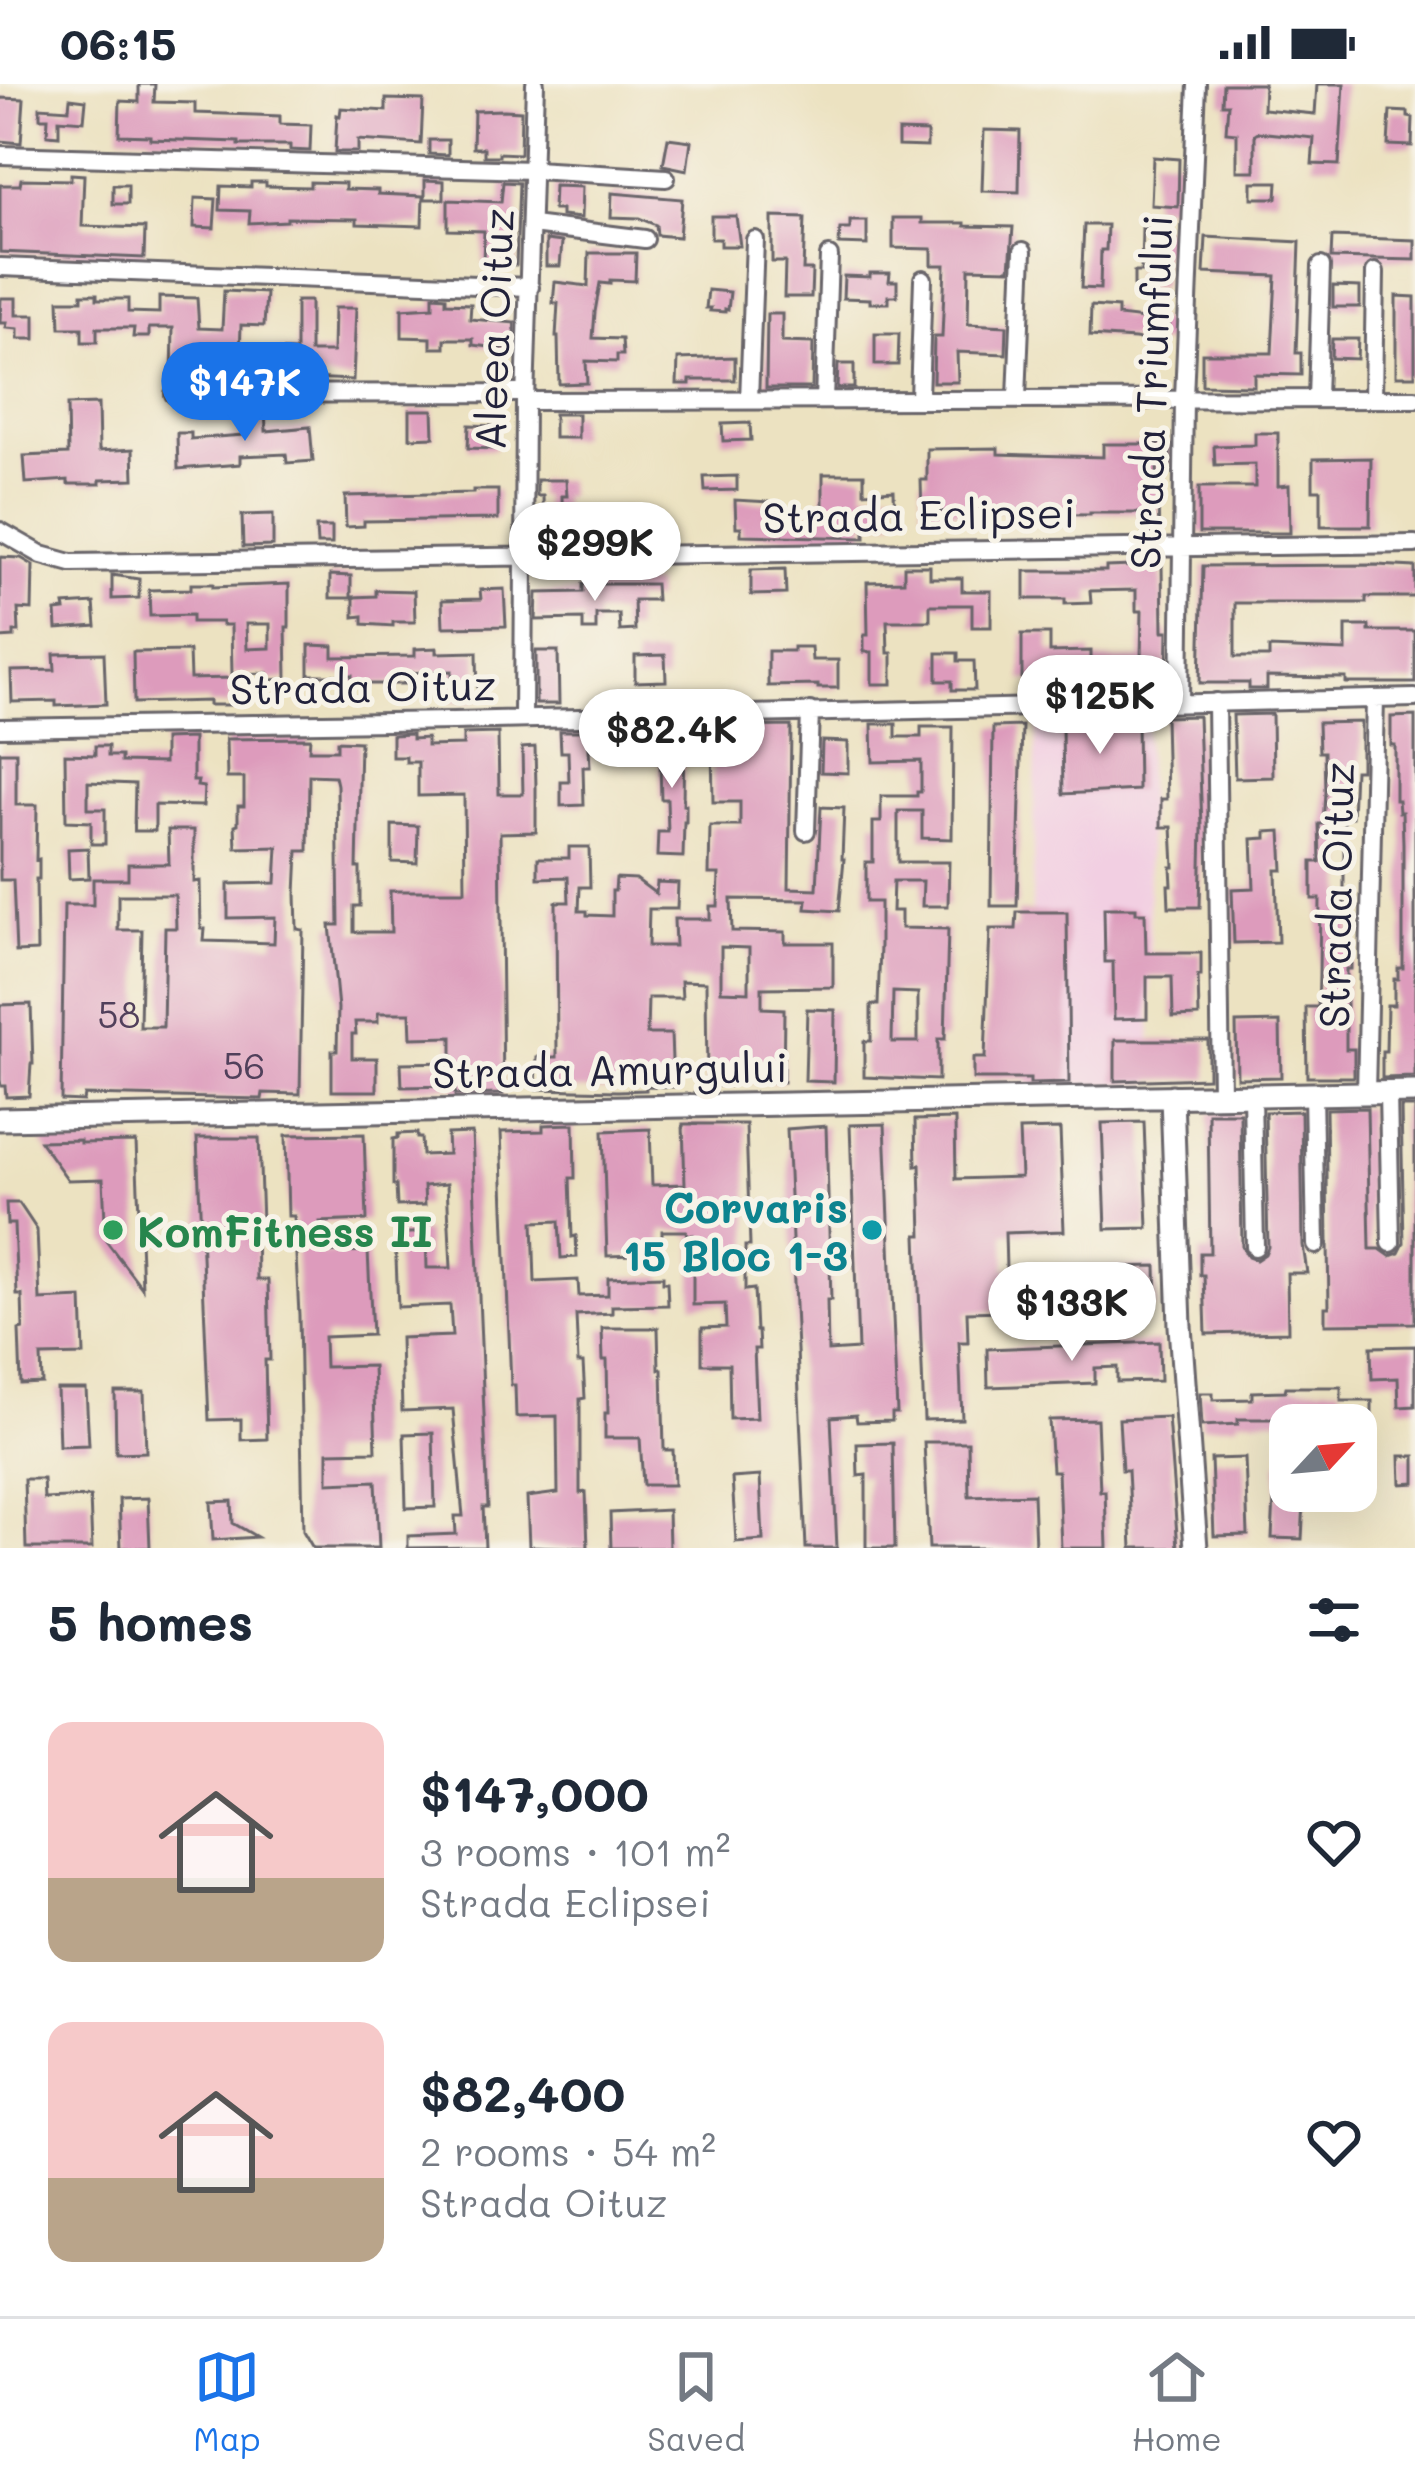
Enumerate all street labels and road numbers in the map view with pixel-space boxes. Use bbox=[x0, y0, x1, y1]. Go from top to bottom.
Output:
street label: Aleea Oituz bbox=[461, 207, 525, 451]
street label: Strada Triumfului bbox=[1116, 214, 1184, 570]
street label: Strada Eclipsei bbox=[762, 484, 1076, 544]
street label: Strada Oituz bbox=[229, 656, 497, 716]
street label: Strada Oituz bbox=[1305, 761, 1365, 1029]
street label: Strada Amurgului bbox=[432, 1038, 788, 1100]

